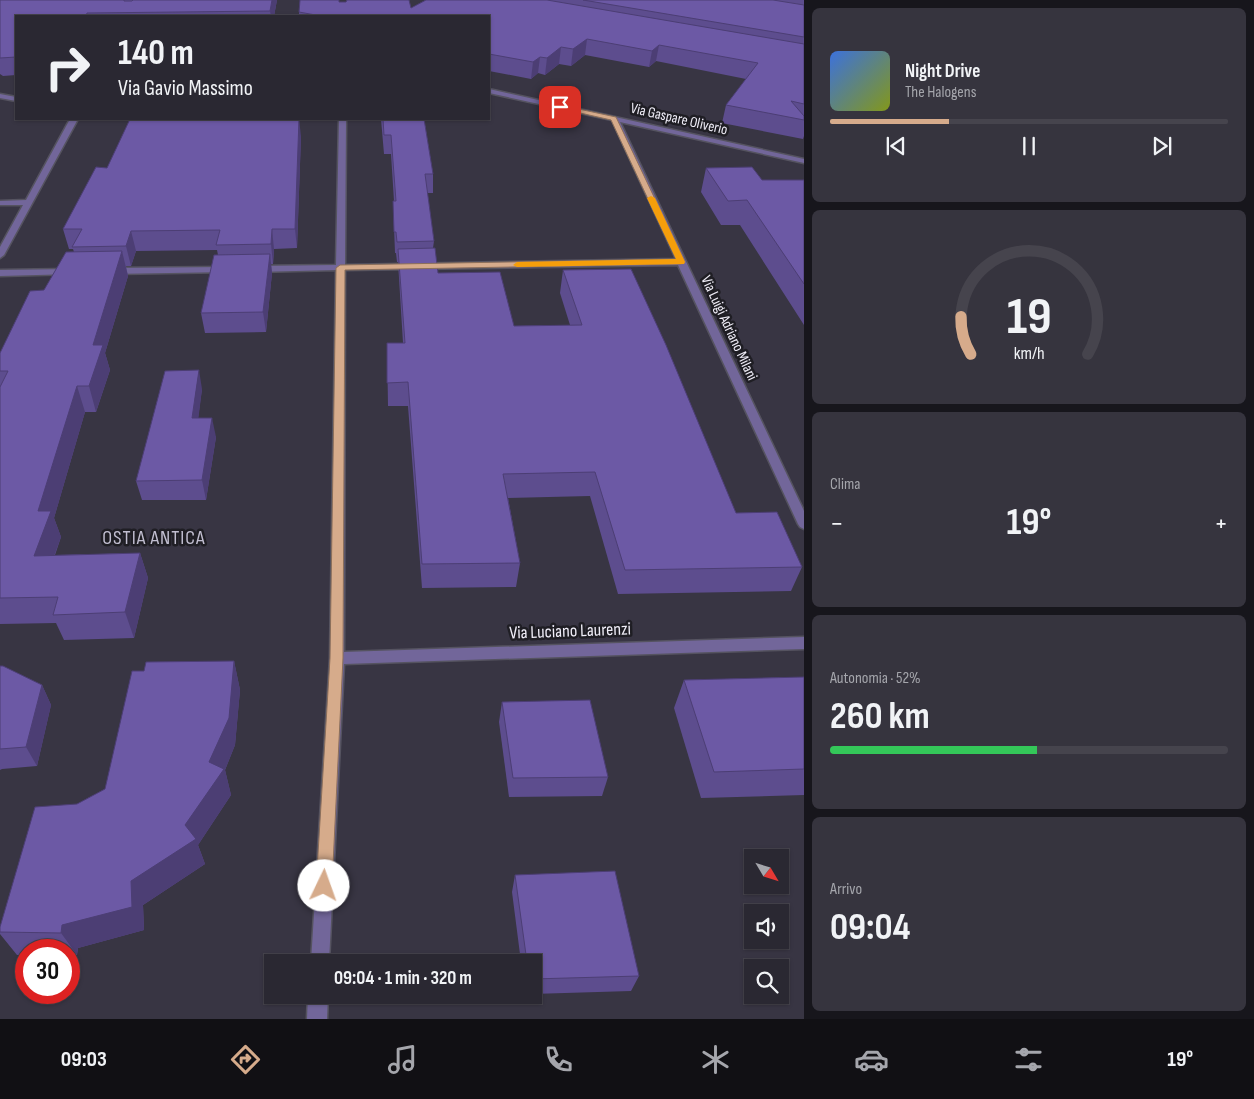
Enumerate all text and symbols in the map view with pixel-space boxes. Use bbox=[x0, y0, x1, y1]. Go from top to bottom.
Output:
text: 140 m bbox=[118, 32, 194, 75]
icon: right bbox=[35, 35, 100, 100]
text: Night Drive bbox=[905, 60, 980, 83]
text: Via Gavio Massimo bbox=[118, 75, 253, 102]
text: The Halogens bbox=[905, 83, 976, 102]
pin bbox=[539, 86, 581, 128]
icon: arrive bbox=[546, 93, 574, 121]
street label: Via Gaspare Oliverio bbox=[629, 99, 729, 139]
icon: previous bbox=[882, 132, 910, 160]
icon: pause bbox=[1015, 132, 1043, 160]
icon: next bbox=[1148, 132, 1176, 160]
street label: Via Luigi Adriano Milani bbox=[696, 273, 762, 384]
text: 19 bbox=[1006, 286, 1052, 349]
text: km/h bbox=[1014, 343, 1044, 364]
text: Clima bbox=[830, 475, 860, 494]
text: 19° bbox=[1007, 500, 1051, 545]
text: − bbox=[830, 507, 844, 540]
text: + bbox=[1214, 507, 1228, 540]
district label: OSTIA ANTICA bbox=[102, 526, 206, 550]
street label: Via Luciano Laurenzi bbox=[509, 618, 631, 644]
text: Autonomia · 52% bbox=[830, 669, 921, 688]
text: 260 km bbox=[830, 694, 930, 739]
north arrow bbox=[744, 849, 789, 894]
map controls bbox=[744, 849, 789, 1004]
position arrow bbox=[297, 859, 349, 911]
text: Arrivo bbox=[830, 880, 862, 899]
button: sound bbox=[744, 904, 789, 949]
text: 09:04 bbox=[830, 905, 910, 950]
speed limit sign: 30 bbox=[15, 939, 80, 1004]
button: search bbox=[744, 959, 789, 1004]
text: 09:04 · 1 min · 320 m bbox=[334, 967, 472, 990]
icon: directions bbox=[228, 1042, 263, 1077]
icon: music bbox=[385, 1042, 420, 1077]
icon: phone bbox=[541, 1042, 576, 1077]
icon: climate bbox=[698, 1042, 733, 1077]
icon: car bbox=[854, 1042, 889, 1077]
icon: filters bbox=[1011, 1042, 1046, 1077]
text: 09:03 bbox=[61, 1046, 107, 1073]
text: 19° bbox=[1167, 1046, 1193, 1073]

